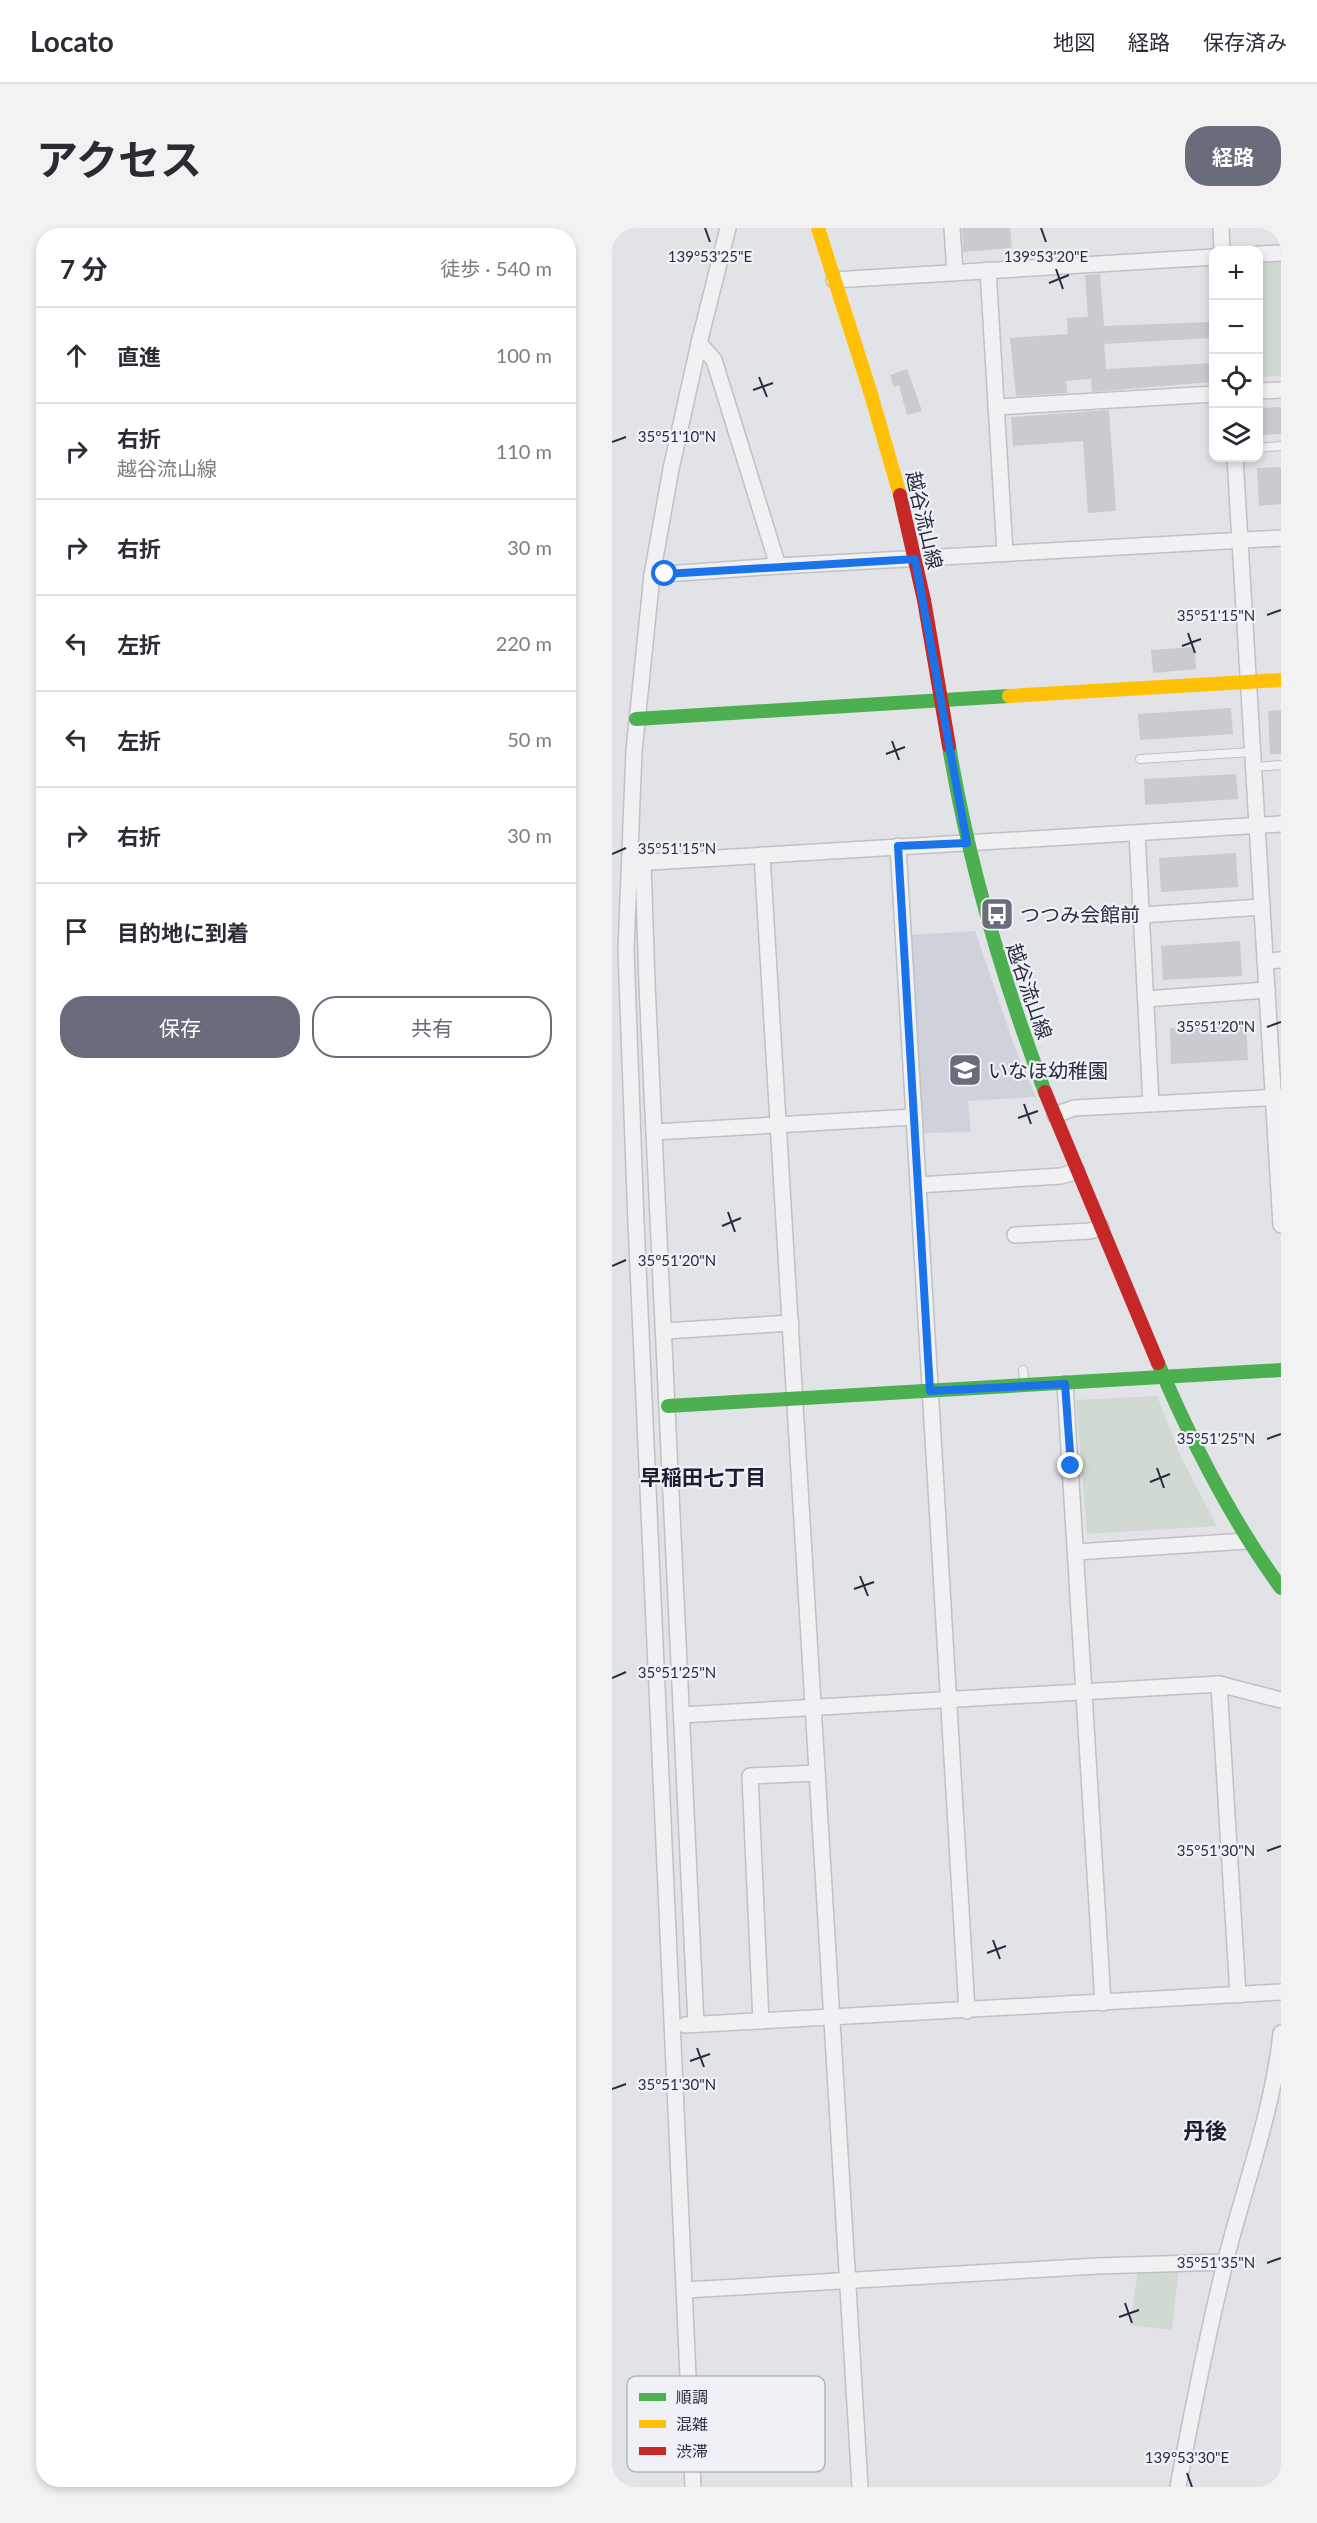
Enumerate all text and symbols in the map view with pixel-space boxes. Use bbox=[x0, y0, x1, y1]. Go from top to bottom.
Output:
text: Locato bbox=[30, 24, 114, 58]
text: 地図 bbox=[1053, 29, 1095, 54]
text: 経路 bbox=[1128, 29, 1170, 54]
text: 保存済み bbox=[1203, 29, 1287, 54]
button: 経路 bbox=[1185, 126, 1281, 186]
text: アクセス bbox=[36, 134, 202, 184]
map controls bbox=[1209, 246, 1263, 462]
button: + bbox=[1209, 246, 1263, 300]
text: 139°53'25"E bbox=[668, 247, 752, 265]
text: 139°53'20"E bbox=[1004, 247, 1088, 265]
text: 7 分 bbox=[60, 253, 107, 285]
text: 徒歩 · 540 m bbox=[440, 256, 552, 280]
button: − bbox=[1209, 300, 1263, 354]
icon: ahead bbox=[60, 339, 93, 372]
text: 直進 bbox=[117, 343, 161, 370]
text: 100 m bbox=[496, 343, 552, 367]
button: locate bbox=[1209, 354, 1263, 408]
button: layers bbox=[1209, 408, 1263, 462]
text: 右折 bbox=[117, 425, 161, 452]
text: 35°51'10"N bbox=[638, 427, 716, 445]
icon: right bbox=[60, 435, 93, 468]
text: 110 m bbox=[496, 439, 552, 463]
text: 越谷流山線 bbox=[117, 456, 217, 480]
street label: 越谷流山線 bbox=[902, 469, 948, 571]
icon: right bbox=[60, 531, 93, 564]
text: 右折 bbox=[117, 535, 161, 562]
text: 30 m bbox=[507, 535, 552, 559]
route start bbox=[651, 560, 677, 586]
text: 35°51'15"N bbox=[1177, 606, 1255, 624]
icon: left bbox=[60, 627, 93, 660]
text: 左折 bbox=[117, 631, 161, 658]
text: 220 m bbox=[496, 631, 552, 655]
icon: left bbox=[60, 723, 93, 756]
text: 左折 bbox=[117, 727, 161, 754]
text: 50 m bbox=[507, 727, 552, 751]
icon: right bbox=[60, 819, 93, 852]
text: 右折 bbox=[117, 823, 161, 850]
text: 30 m bbox=[507, 823, 552, 847]
text: 35°51'15"N bbox=[638, 839, 716, 857]
bus stop icon: つつみ会館前 bbox=[979, 896, 1015, 932]
place label: つつみ会館前 bbox=[1020, 902, 1140, 926]
icon: arrive bbox=[60, 915, 93, 948]
text: 目的地に到着 bbox=[117, 919, 249, 946]
street label: 越谷流山線 bbox=[1002, 940, 1058, 1042]
button: 保存 bbox=[60, 996, 300, 1058]
button: 共有 bbox=[312, 996, 552, 1058]
text: 35°51'20"N bbox=[1177, 1017, 1255, 1035]
school or university icon: いなほ幼稚園 bbox=[947, 1052, 983, 1088]
place label: いなほ幼稚園 bbox=[988, 1058, 1108, 1082]
text: 35°51'20"N bbox=[638, 1251, 716, 1269]
text: 35°51'25"N bbox=[1177, 1429, 1255, 1447]
route end bbox=[1057, 1452, 1083, 1478]
district label: 早稲田七丁目 bbox=[640, 1464, 766, 1489]
text: 35°51'25"N bbox=[638, 1663, 716, 1681]
text: 35°51'30"N bbox=[1177, 1841, 1255, 1859]
text: 35°51'30"N bbox=[638, 2075, 716, 2093]
district label: 丹後 bbox=[1183, 2117, 1227, 2144]
text: 35°51'35"N bbox=[1177, 2253, 1255, 2271]
legend bbox=[627, 2376, 825, 2472]
text: 順調 bbox=[676, 2387, 708, 2406]
text: 混雑 bbox=[676, 2414, 708, 2433]
text: 渋滞 bbox=[676, 2441, 708, 2460]
text: 139°53'30"E bbox=[1145, 2448, 1229, 2466]

